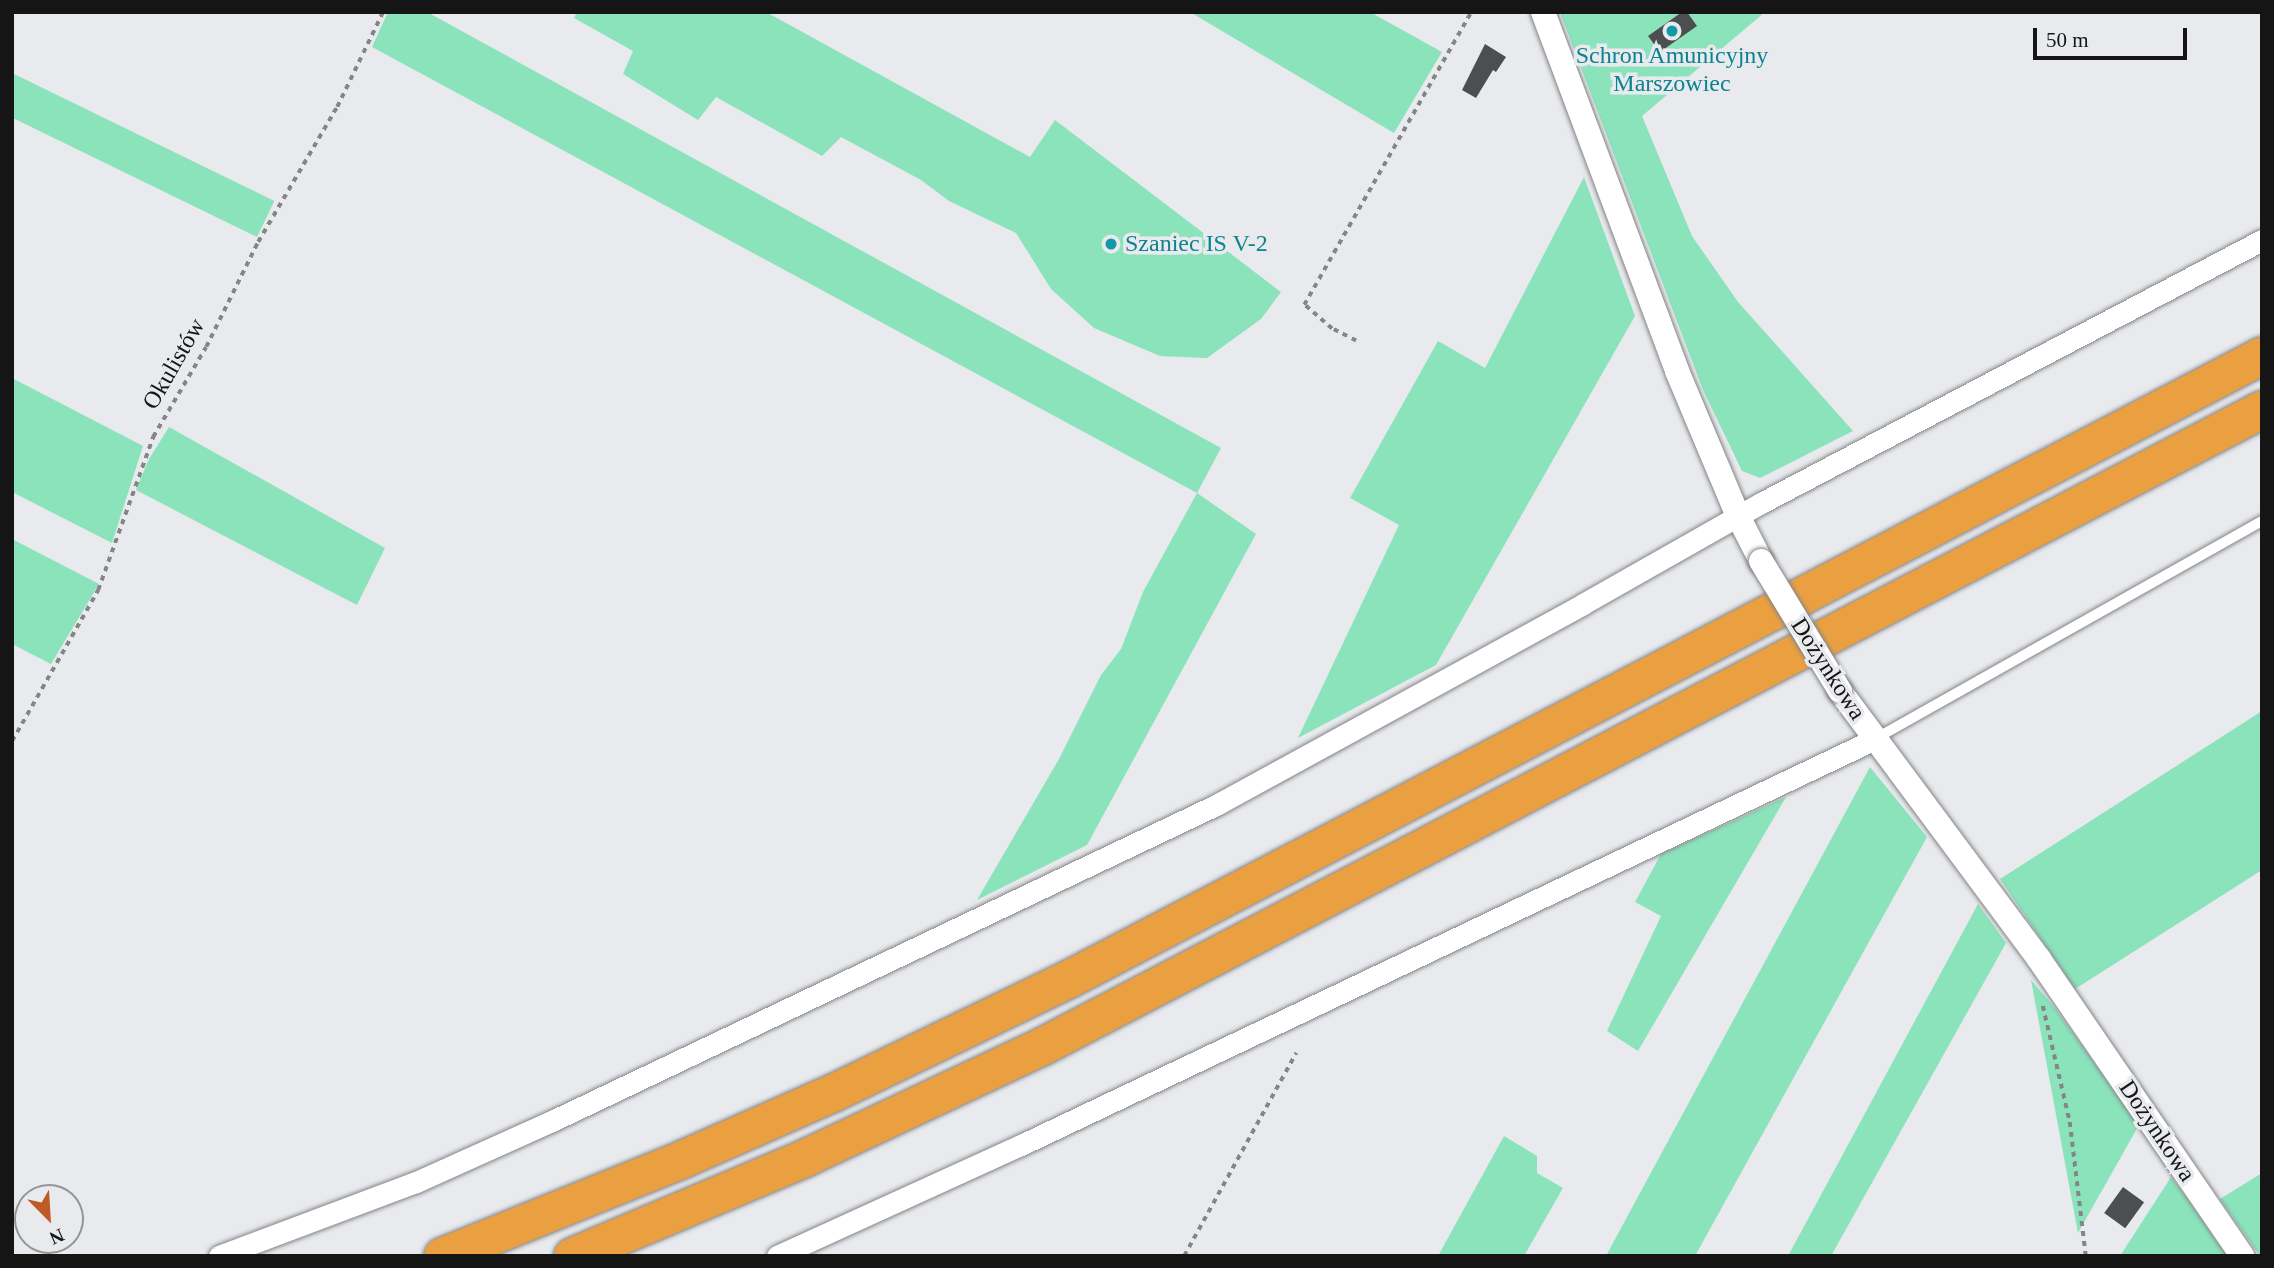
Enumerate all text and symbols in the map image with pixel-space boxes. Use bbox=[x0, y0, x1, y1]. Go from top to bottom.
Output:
scale bar bbox=[2036, 14, 2190, 58]
marker: Schron Amunicyjny Marszowiec bbox=[1664, 23, 1680, 39]
text: 50 m bbox=[2046, 28, 2089, 52]
place label: Schron Amunicyjny Marszowiec bbox=[1575, 42, 1769, 98]
place label: Szaniec IS V-2 bbox=[1125, 230, 1268, 258]
marker: Szaniec IS V-2 bbox=[1103, 236, 1119, 252]
street label: Okulistów bbox=[137, 313, 211, 415]
street label: Dożynkowa bbox=[1784, 613, 1872, 725]
street label: Dożynkowa bbox=[2113, 1075, 2201, 1187]
north arrow bbox=[14, 1184, 84, 1254]
text: N bbox=[46, 1224, 67, 1249]

